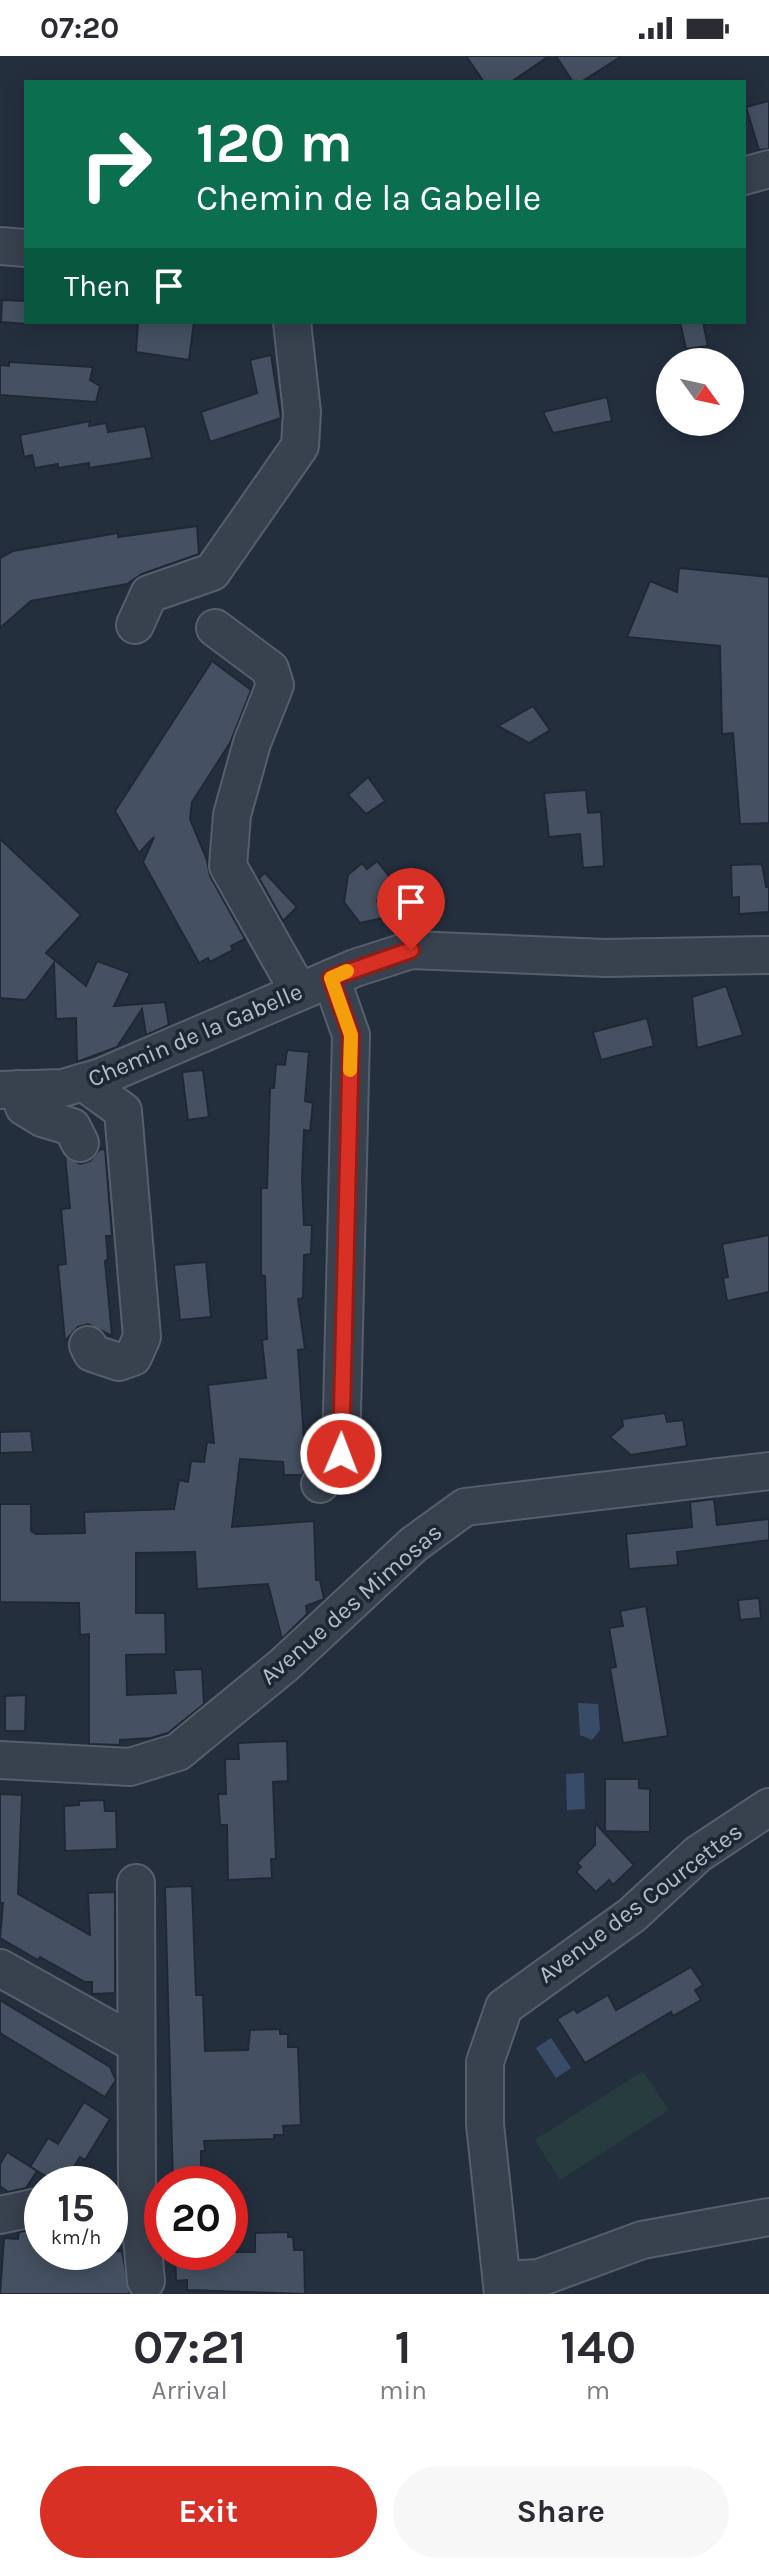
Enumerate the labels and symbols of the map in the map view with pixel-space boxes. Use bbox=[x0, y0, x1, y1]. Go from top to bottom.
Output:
north arrow bbox=[656, 348, 744, 436]
pin bbox=[377, 868, 445, 950]
street label: Chemin de la Gabelle bbox=[84, 977, 306, 1093]
position arrow bbox=[299, 1412, 383, 1496]
street label: Avenue des Mimosas bbox=[255, 1518, 447, 1690]
street label: Avenue des Courcettes bbox=[532, 1817, 748, 1989]
speed limit sign: 20 bbox=[144, 2166, 248, 2270]

